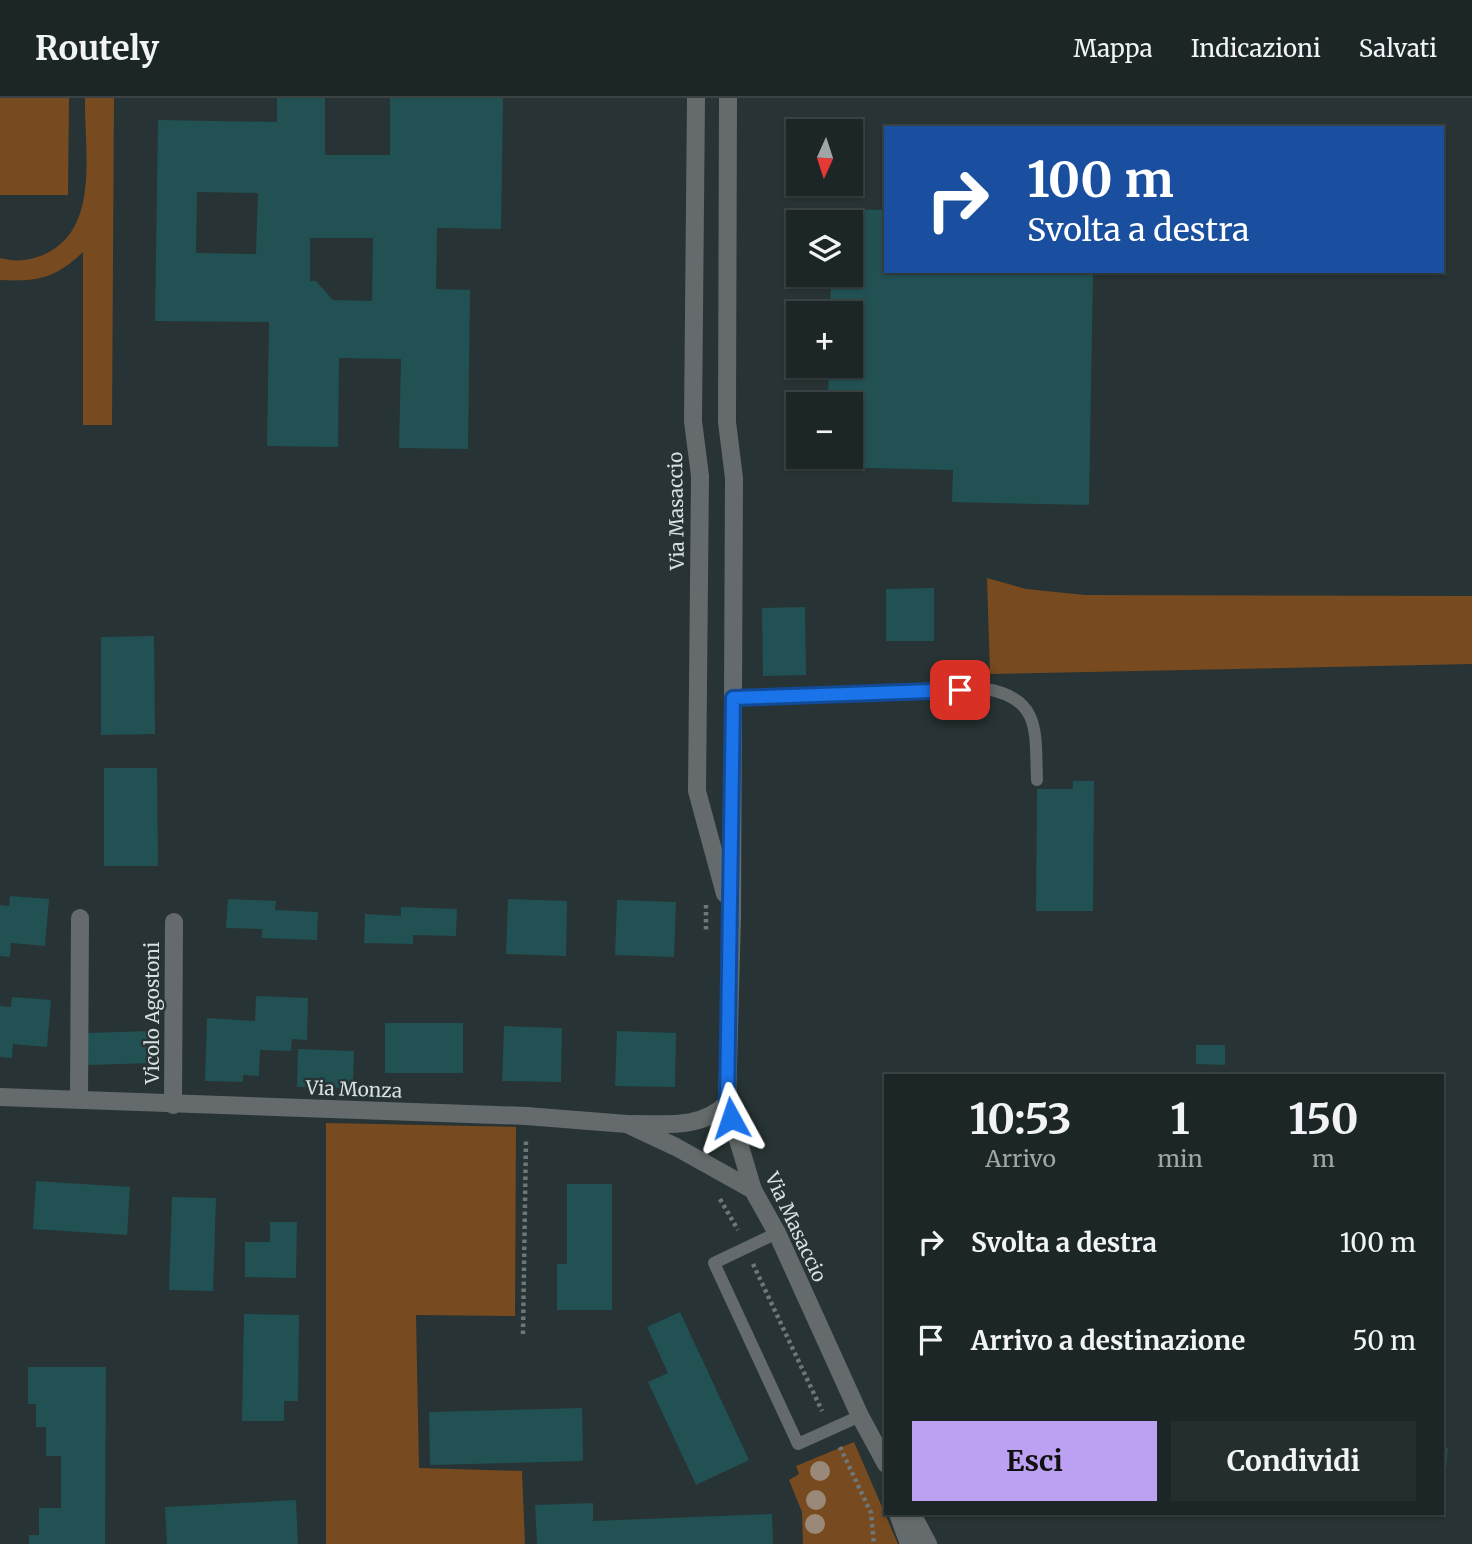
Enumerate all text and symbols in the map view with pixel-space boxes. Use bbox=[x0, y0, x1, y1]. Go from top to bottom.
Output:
text: Routely bbox=[35, 28, 159, 69]
text: Mappa bbox=[1074, 33, 1153, 64]
text: Indicazioni bbox=[1191, 33, 1321, 64]
text: Salvati bbox=[1359, 33, 1437, 64]
north arrow bbox=[786, 119, 863, 196]
map controls bbox=[786, 119, 863, 469]
text: 100 m bbox=[1027, 149, 1174, 210]
icon: right bbox=[912, 154, 1003, 245]
button: layers bbox=[786, 210, 863, 287]
text: Svolta a destra bbox=[1027, 210, 1249, 250]
button: + bbox=[786, 301, 863, 378]
button: − bbox=[786, 392, 863, 469]
street label: Via Masaccio bbox=[663, 452, 689, 571]
pin bbox=[930, 660, 990, 720]
icon: arrive bbox=[941, 671, 979, 709]
street label: Vicolo Agostoni bbox=[140, 942, 164, 1085]
street label: Via Monza bbox=[304, 1075, 403, 1103]
position arrow bbox=[694, 1081, 768, 1155]
text: 10:53 bbox=[970, 1093, 1072, 1145]
text: 1 bbox=[1170, 1093, 1190, 1145]
text: 150 bbox=[1288, 1093, 1358, 1145]
text: Arrivo bbox=[985, 1144, 1056, 1173]
text: min bbox=[1157, 1144, 1203, 1173]
text: m bbox=[1312, 1144, 1335, 1173]
street label: Via Masaccio bbox=[760, 1167, 832, 1286]
icon: right bbox=[912, 1223, 950, 1261]
text: Svolta a destra bbox=[971, 1226, 1157, 1259]
text: 100 m bbox=[1340, 1226, 1416, 1259]
icon: arrive bbox=[912, 1321, 950, 1359]
text: Arrivo a destinazione bbox=[971, 1324, 1245, 1357]
text: 50 m bbox=[1352, 1324, 1416, 1357]
button: Esci bbox=[912, 1421, 1157, 1501]
button: Condividi bbox=[1171, 1421, 1416, 1501]

